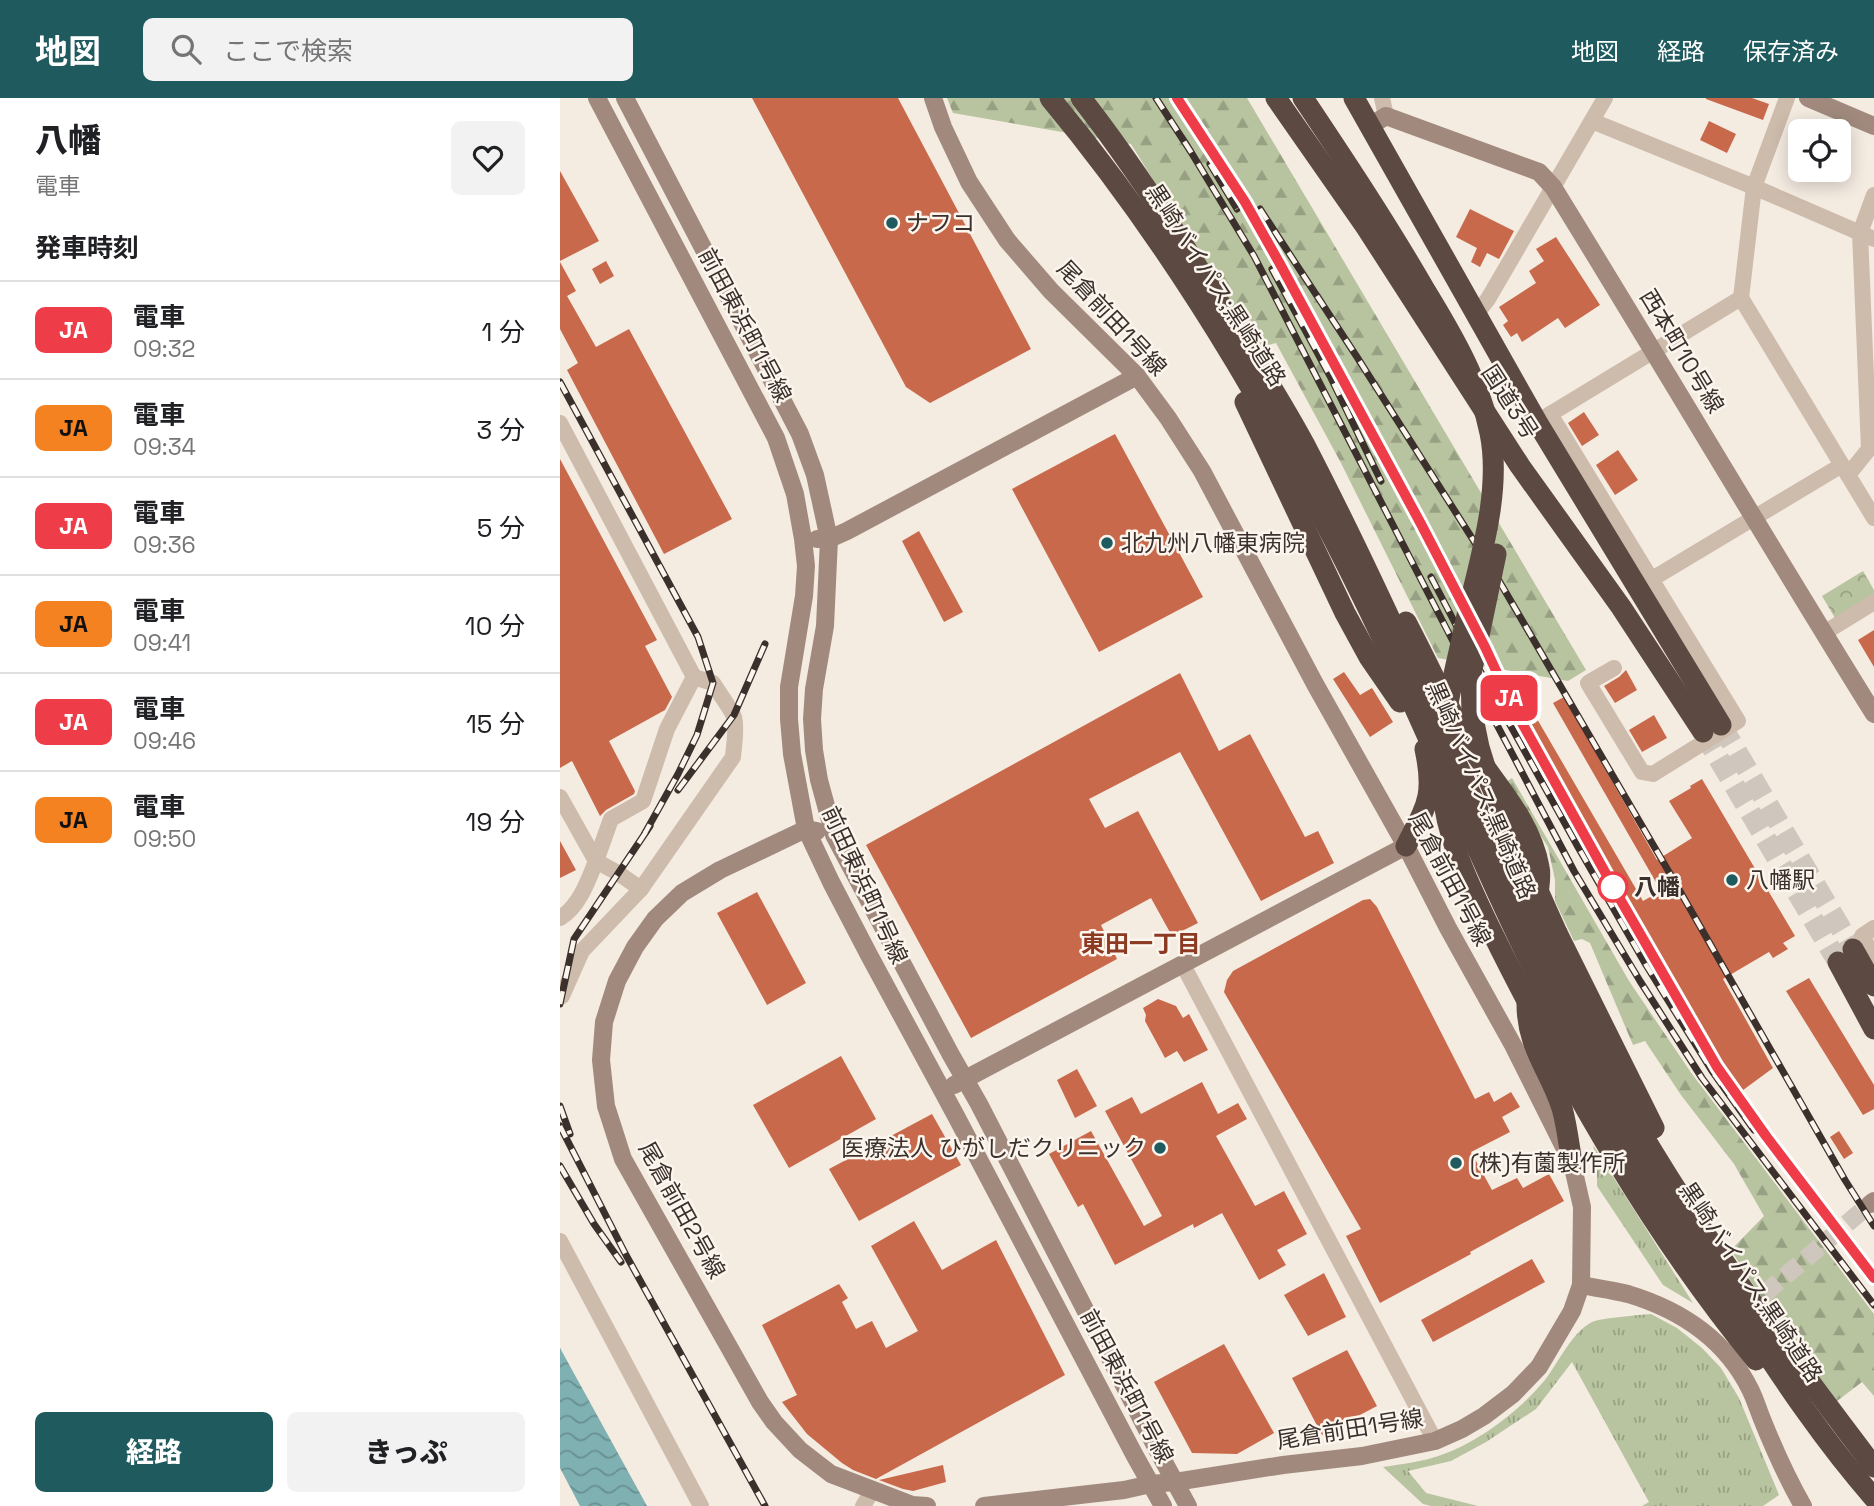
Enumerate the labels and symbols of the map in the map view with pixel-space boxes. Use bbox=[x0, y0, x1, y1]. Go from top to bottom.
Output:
street label: 黒崎バイパス;黒崎道路 bbox=[1139, 178, 1293, 392]
place label: ナフコ bbox=[906, 208, 975, 238]
marker: ナフコ bbox=[884, 215, 900, 231]
street label: 前田東浜町1号線 bbox=[692, 243, 798, 407]
street label: 尾倉前田1号線 bbox=[1051, 254, 1173, 382]
street label: 西本町10号線 bbox=[1633, 284, 1731, 418]
street label: 国道3号 bbox=[1475, 359, 1545, 445]
place label: 北九州八幡東病院 bbox=[1121, 528, 1305, 558]
marker: 北九州八幡東病院 bbox=[1099, 535, 1115, 551]
line badge: JA bbox=[1478, 675, 1541, 721]
street label: 黒崎バイパス;黒崎道路 bbox=[1419, 676, 1543, 904]
street label: 前田東浜町1号線 bbox=[815, 801, 915, 969]
street label: 尾倉前田1号線 bbox=[1402, 807, 1498, 951]
place label: 八幡駅 bbox=[1746, 865, 1815, 895]
marker: 八幡 bbox=[1598, 872, 1628, 902]
place label: 八幡 bbox=[1634, 872, 1680, 902]
marker: 八幡駅 bbox=[1724, 872, 1740, 888]
district label: 東田一丁目 bbox=[1081, 928, 1201, 959]
place label: 医療法人 ひがしだクリニック bbox=[841, 1133, 1146, 1163]
street label: 尾倉前田2号線 bbox=[632, 1136, 732, 1284]
marker: 医療法人 ひがしだクリニック bbox=[1152, 1140, 1168, 1156]
place label: (株)有薗製作所 bbox=[1470, 1148, 1625, 1178]
marker: (株)有薗製作所 bbox=[1448, 1155, 1464, 1171]
street label: 黒崎バイパス;黒崎道路 bbox=[1673, 1176, 1829, 1388]
street label: 前田東浜町1号線 bbox=[1074, 1304, 1180, 1468]
street label: 尾倉前田1号線 bbox=[1275, 1403, 1425, 1455]

